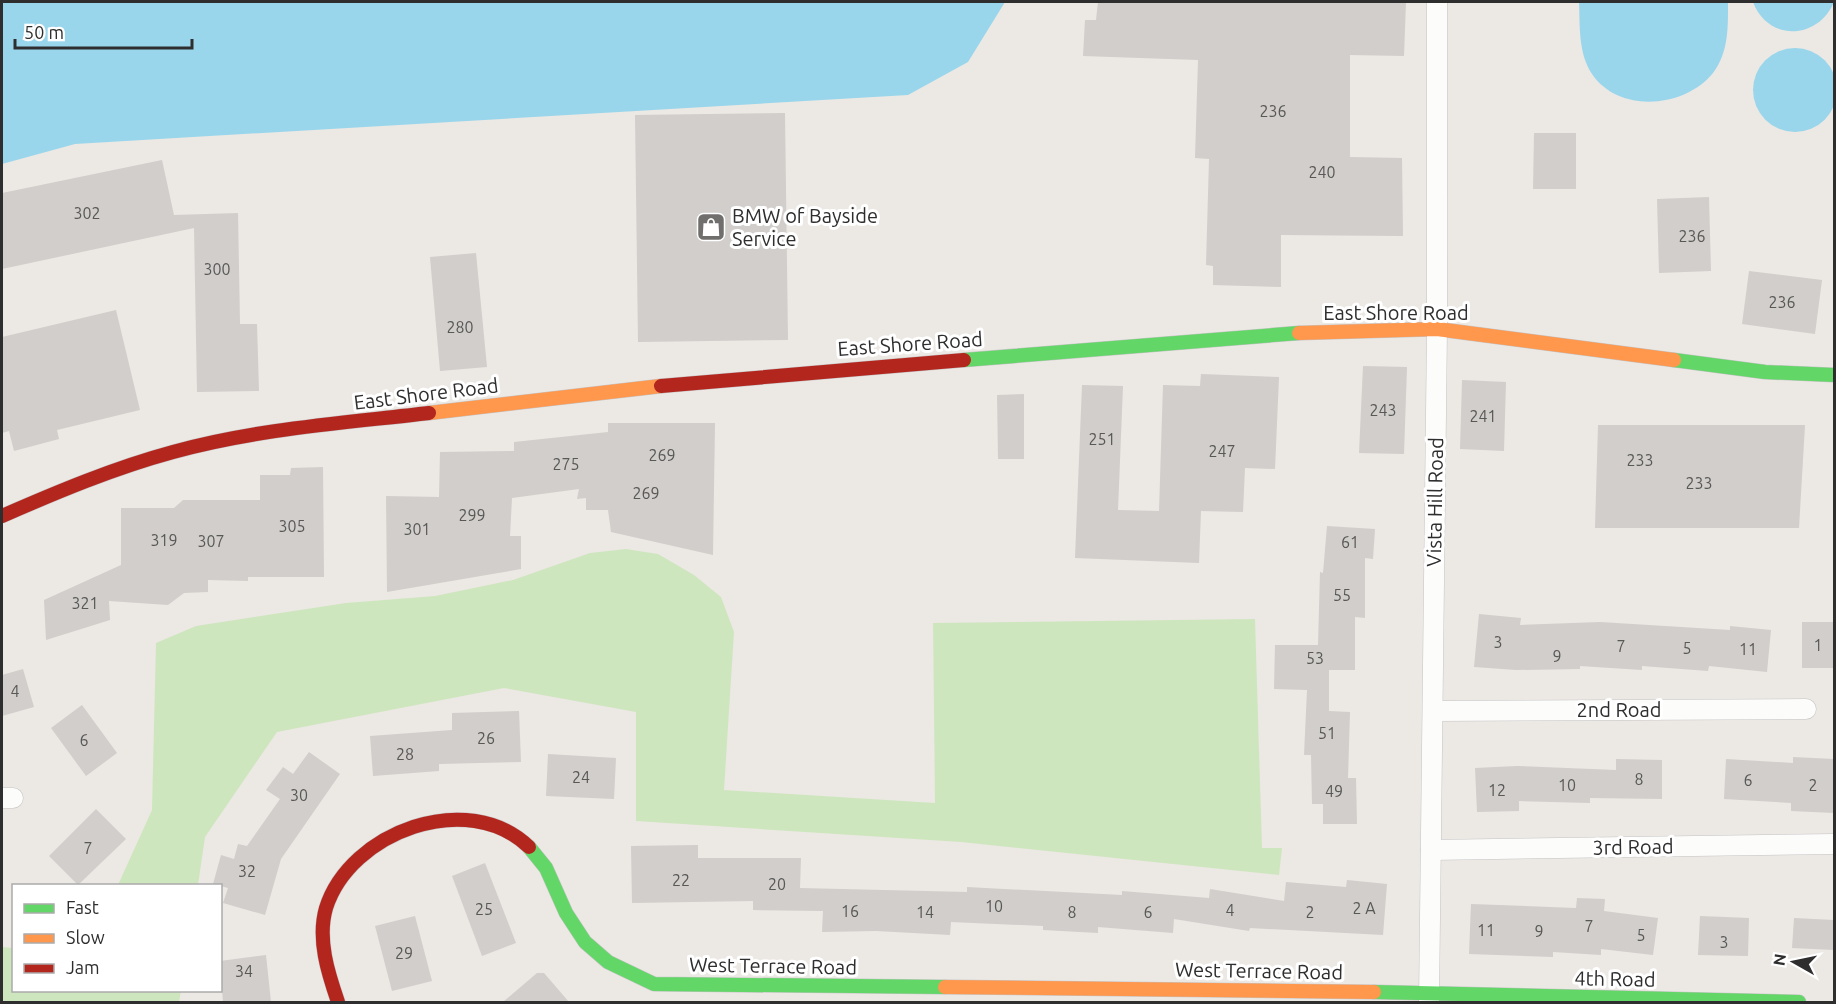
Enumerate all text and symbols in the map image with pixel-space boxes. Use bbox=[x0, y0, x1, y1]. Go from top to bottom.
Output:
scale bar bbox=[15, 12, 192, 50]
text: 50 m bbox=[24, 22, 64, 42]
house number: 236 bbox=[1259, 102, 1287, 120]
house number: 240 bbox=[1308, 163, 1336, 181]
house number: 302 bbox=[73, 204, 101, 222]
place label: BMW of Bayside Service bbox=[732, 204, 878, 250]
shop icon: BMW of Bayside Service bbox=[695, 211, 727, 243]
house number: 236 bbox=[1678, 227, 1706, 245]
house number: 300 bbox=[203, 260, 231, 278]
house number: 236 bbox=[1768, 293, 1796, 311]
street label: East Shore Road bbox=[1323, 301, 1469, 324]
house number: 280 bbox=[446, 318, 474, 336]
street label: East Shore Road bbox=[837, 327, 983, 360]
street label: East Shore Road bbox=[352, 373, 500, 414]
house number: 243 bbox=[1369, 401, 1397, 419]
house number: 241 bbox=[1469, 407, 1497, 425]
house number: 251 bbox=[1088, 430, 1116, 448]
street label: Vista Hill Road bbox=[1422, 437, 1447, 567]
house number: 247 bbox=[1208, 442, 1236, 460]
house number: 269 bbox=[648, 446, 676, 464]
house number: 233 bbox=[1626, 451, 1654, 469]
house number: 275 bbox=[552, 455, 580, 473]
house number: 233 bbox=[1685, 474, 1713, 492]
house number: 269 bbox=[632, 484, 660, 502]
house number: 299 bbox=[458, 506, 486, 524]
house number: 305 bbox=[278, 517, 306, 535]
house number: 301 bbox=[403, 520, 431, 538]
house number: 319 bbox=[150, 531, 178, 549]
house number: 307 bbox=[197, 532, 225, 550]
house number: 61 bbox=[1341, 533, 1359, 551]
house number: 55 bbox=[1333, 586, 1351, 604]
house number: 321 bbox=[71, 594, 99, 612]
house number: 3 bbox=[1493, 633, 1503, 651]
house number: 1 bbox=[1813, 636, 1823, 654]
house number: 7 bbox=[1616, 637, 1626, 655]
house number: 5 bbox=[1682, 639, 1692, 657]
house number: 11 bbox=[1739, 640, 1757, 658]
house number: 9 bbox=[1552, 647, 1562, 665]
house number: 53 bbox=[1306, 649, 1324, 667]
house number: 4 bbox=[10, 682, 20, 700]
street label: 2nd Road bbox=[1576, 698, 1662, 721]
house number: 51 bbox=[1318, 724, 1336, 742]
house number: 26 bbox=[477, 729, 495, 747]
house number: 6 bbox=[79, 731, 89, 749]
house number: 28 bbox=[396, 745, 414, 763]
house number: 24 bbox=[572, 768, 590, 786]
house number: 8 bbox=[1634, 770, 1644, 788]
house number: 6 bbox=[1743, 771, 1753, 789]
house number: 10 bbox=[1558, 776, 1576, 794]
house number: 2 bbox=[1808, 776, 1818, 794]
house number: 12 bbox=[1488, 781, 1506, 799]
house number: 49 bbox=[1325, 782, 1343, 800]
house number: 30 bbox=[290, 786, 308, 804]
street label: 3rd Road bbox=[1592, 834, 1674, 859]
house number: 7 bbox=[83, 839, 93, 857]
house number: 32 bbox=[238, 862, 256, 880]
house number: 22 bbox=[672, 871, 690, 889]
house number: 20 bbox=[768, 875, 786, 893]
legend bbox=[12, 884, 222, 992]
text: Fast bbox=[66, 897, 99, 917]
house number: 10 bbox=[985, 897, 1003, 915]
house number: 2 A bbox=[1352, 899, 1376, 917]
house number: 25 bbox=[475, 900, 493, 918]
house number: 4 bbox=[1225, 901, 1235, 919]
house number: 16 bbox=[841, 902, 859, 920]
house number: 14 bbox=[916, 903, 934, 921]
house number: 8 bbox=[1067, 903, 1077, 921]
house number: 6 bbox=[1143, 903, 1153, 921]
house number: 2 bbox=[1305, 903, 1315, 921]
house number: 7 bbox=[1584, 917, 1594, 935]
house number: 11 bbox=[1477, 921, 1495, 939]
house number: 9 bbox=[1534, 922, 1544, 940]
house number: 5 bbox=[1636, 926, 1646, 944]
text: Slow bbox=[66, 927, 105, 947]
north arrow bbox=[1764, 932, 1824, 992]
house number: 3 bbox=[1719, 933, 1729, 951]
house number: 29 bbox=[395, 944, 413, 962]
text: N bbox=[1769, 952, 1789, 967]
street label: West Terrace Road bbox=[689, 953, 857, 978]
text: Jam bbox=[66, 957, 100, 977]
street label: West Terrace Road bbox=[1175, 958, 1343, 983]
house number: 34 bbox=[235, 962, 253, 980]
street label: 4th Road bbox=[1574, 966, 1656, 991]

